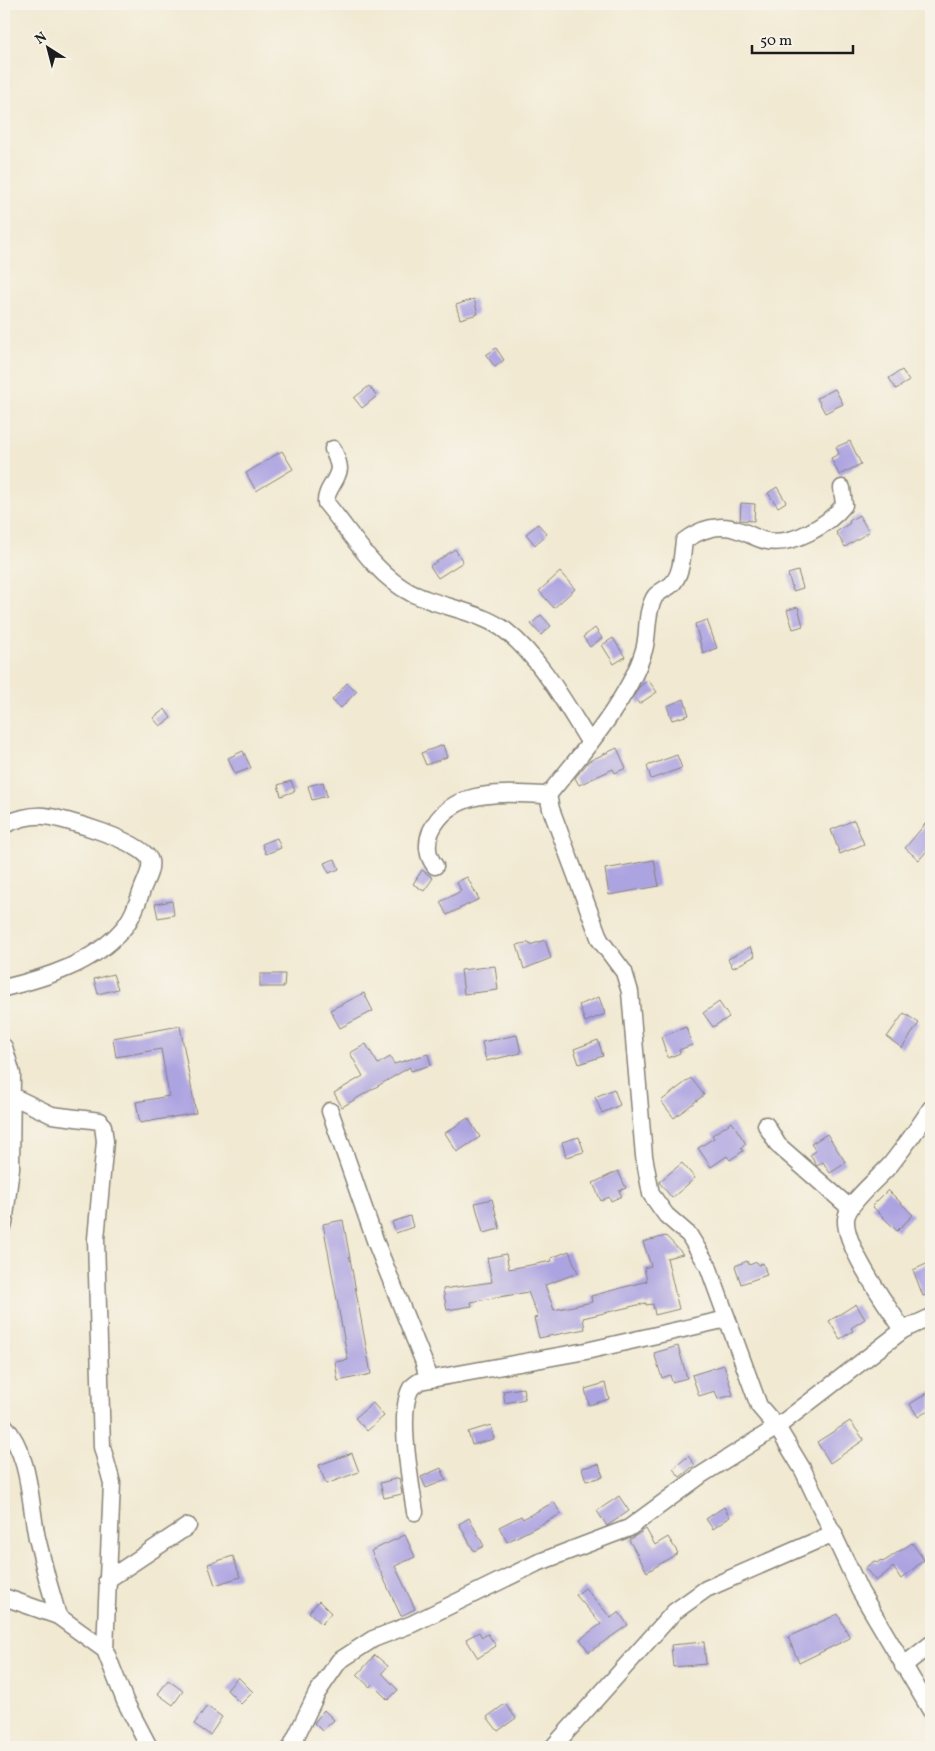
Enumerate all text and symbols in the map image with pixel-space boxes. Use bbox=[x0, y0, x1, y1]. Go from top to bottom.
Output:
north arrow bbox=[22, 22, 72, 72]
scale bar bbox=[752, 22, 854, 54]
text: N bbox=[32, 28, 51, 49]
text: 50 m bbox=[760, 31, 792, 52]

